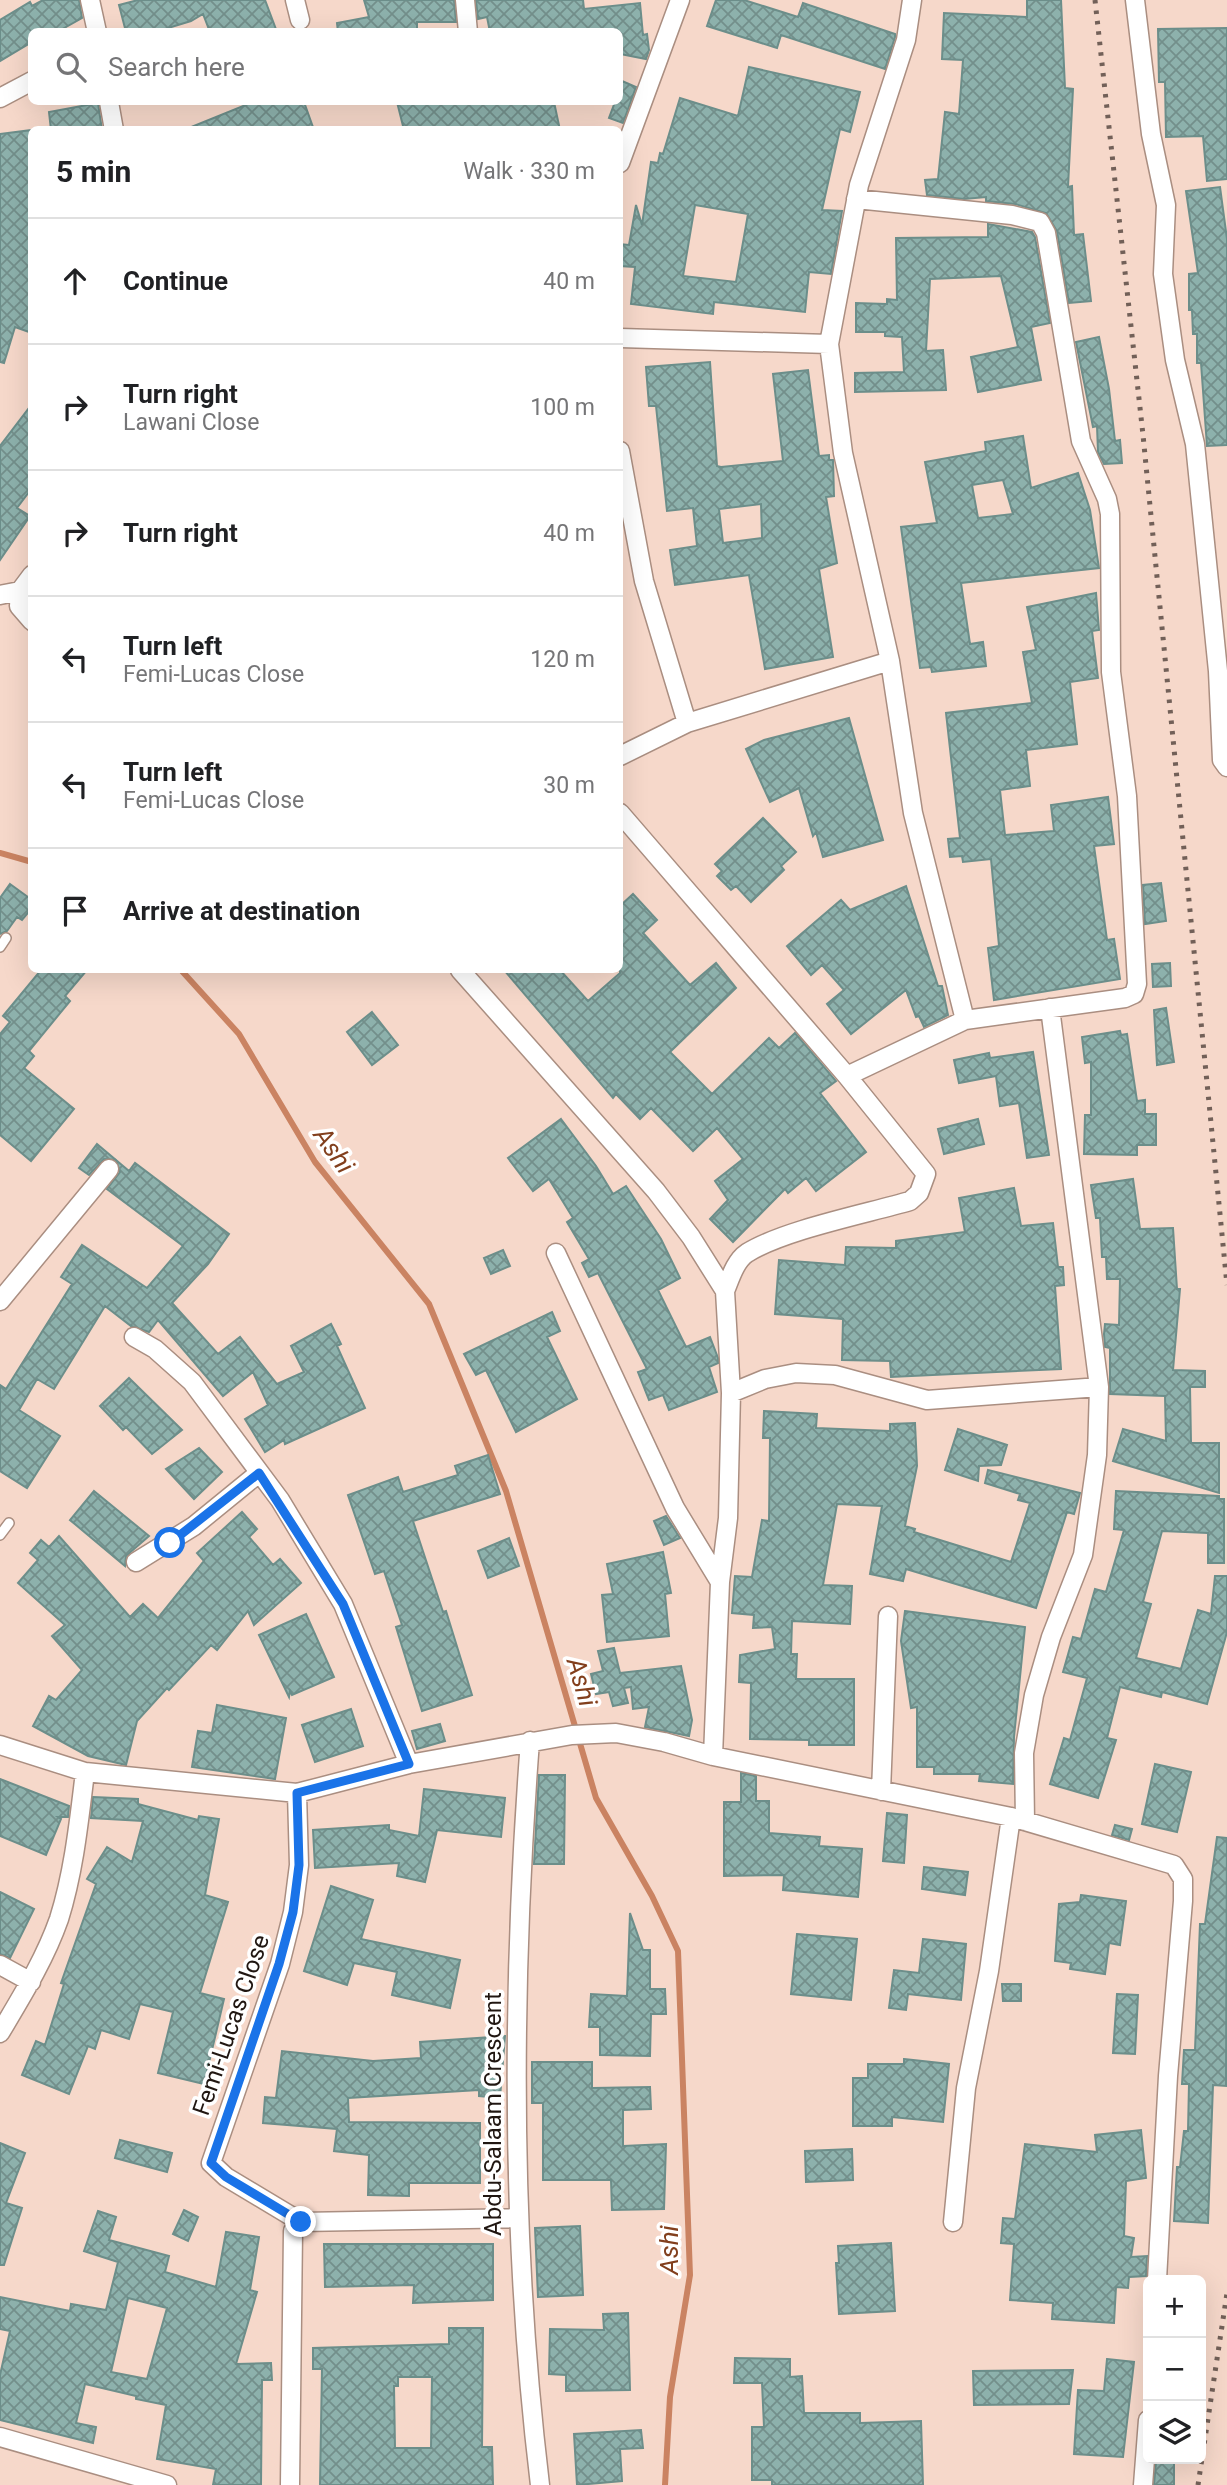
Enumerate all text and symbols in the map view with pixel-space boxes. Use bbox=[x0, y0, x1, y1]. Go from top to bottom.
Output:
search box bbox=[28, 28, 623, 105]
icon: search bbox=[52, 48, 90, 86]
text: Search here bbox=[108, 52, 245, 82]
text: 5 min bbox=[56, 154, 131, 189]
text: Walk · 330 m bbox=[463, 158, 595, 185]
icon: ahead bbox=[56, 262, 94, 300]
text: Continue bbox=[123, 266, 228, 296]
text: 40 m bbox=[543, 268, 595, 295]
text: Turn right bbox=[123, 379, 238, 409]
icon: right bbox=[56, 388, 94, 426]
text: 100 m bbox=[530, 394, 595, 421]
text: Lawani Close bbox=[123, 409, 259, 436]
icon: right bbox=[56, 514, 94, 552]
text: Turn right bbox=[123, 518, 238, 548]
text: 40 m bbox=[543, 520, 595, 547]
text: Turn left bbox=[123, 631, 222, 661]
icon: left bbox=[56, 640, 94, 678]
text: 120 m bbox=[530, 646, 595, 673]
text: Femi-Lucas Close bbox=[123, 661, 304, 688]
text: Turn left bbox=[123, 757, 222, 787]
icon: left bbox=[56, 766, 94, 804]
text: 30 m bbox=[543, 772, 595, 799]
text: Femi-Lucas Close bbox=[123, 787, 304, 814]
icon: arrive bbox=[56, 892, 94, 930]
text: Arrive at destination bbox=[123, 896, 360, 926]
water label: Ashi bbox=[306, 1119, 361, 1180]
route start bbox=[154, 1527, 185, 1558]
water label: Ashi bbox=[560, 1652, 603, 1711]
street label: Femi-Lucas Close bbox=[187, 1931, 275, 2119]
street label: Abdu-Salaam Crescent bbox=[479, 1992, 507, 2236]
route end bbox=[285, 2206, 316, 2237]
water label: Ashi bbox=[654, 2224, 684, 2277]
map controls bbox=[1143, 2275, 1206, 2464]
button: + bbox=[1143, 2275, 1206, 2338]
button: − bbox=[1143, 2338, 1206, 2401]
button: layers bbox=[1143, 2401, 1206, 2464]

